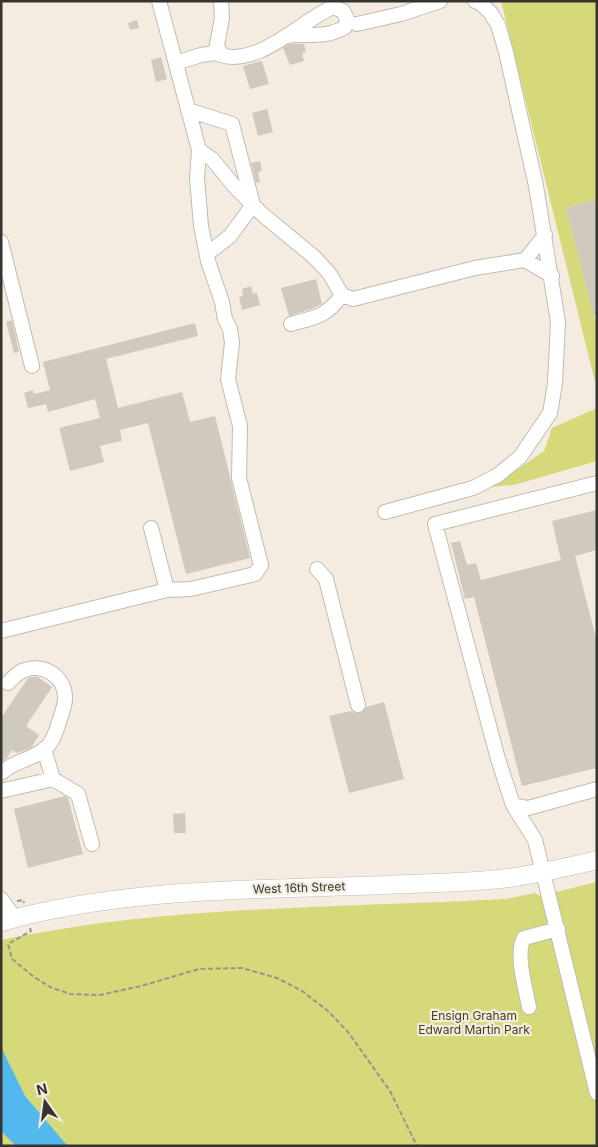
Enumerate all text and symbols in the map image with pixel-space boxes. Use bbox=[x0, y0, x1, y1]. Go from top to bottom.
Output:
street label: West 16th Street bbox=[253, 878, 345, 897]
park label: Ensign Graham Edward Martin Park bbox=[418, 1008, 530, 1037]
north arrow bbox=[20, 1077, 70, 1127]
text: N bbox=[35, 1079, 49, 1098]

